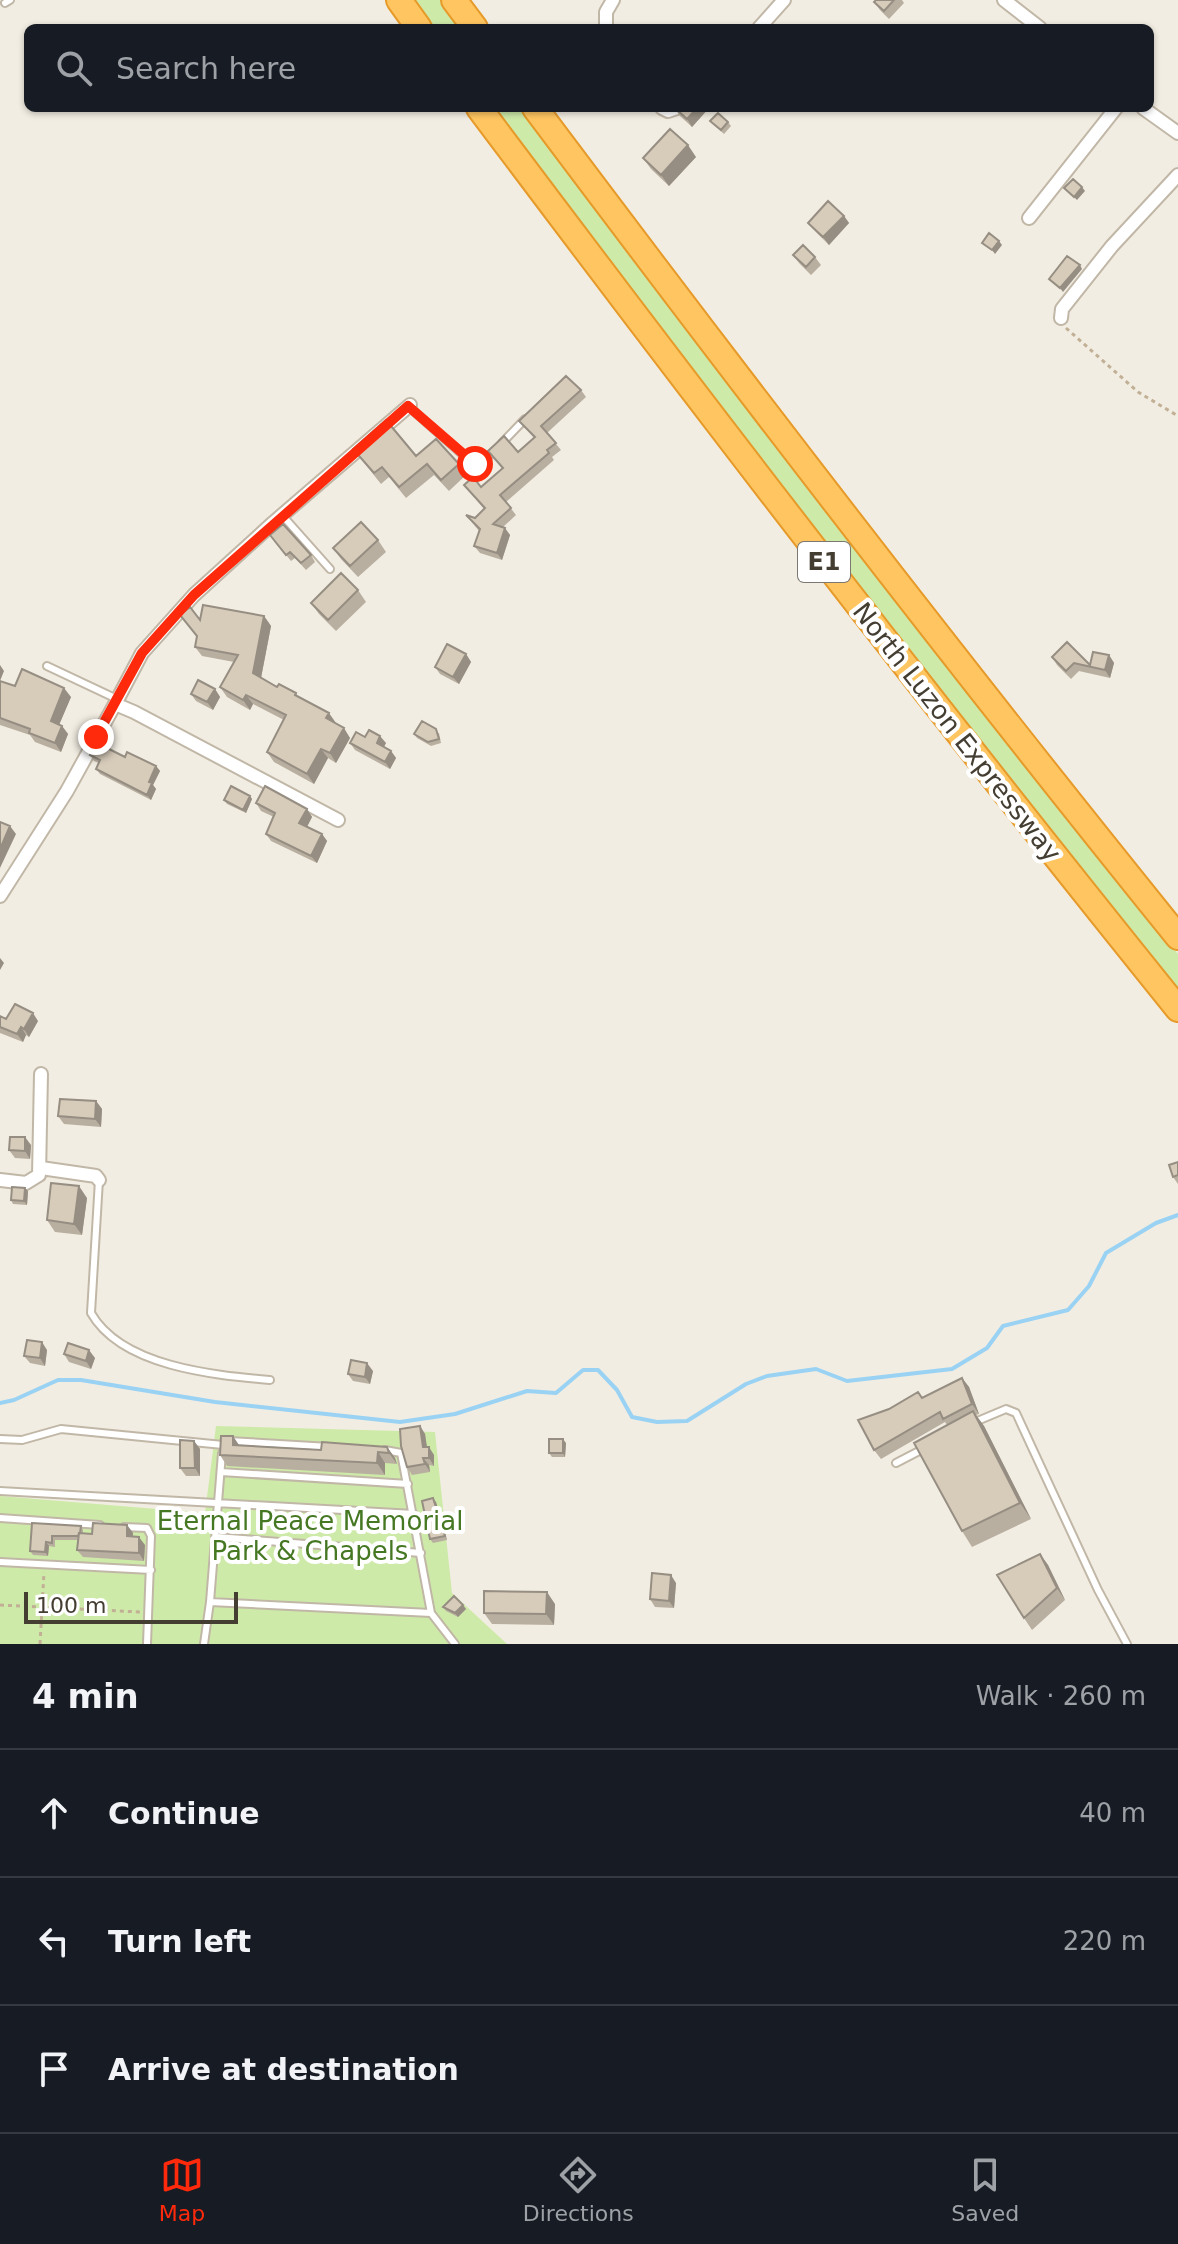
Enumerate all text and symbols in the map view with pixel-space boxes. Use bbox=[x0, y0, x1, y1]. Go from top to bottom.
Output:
search box bbox=[24, 24, 1154, 112]
icon: search bbox=[52, 46, 96, 90]
text: Search here bbox=[116, 51, 296, 86]
route start bbox=[457, 446, 493, 482]
road number: E1 bbox=[798, 542, 850, 582]
street label: North Luzon Expressway bbox=[847, 597, 1067, 867]
route end bbox=[78, 719, 114, 755]
park label: Eternal Peace Memorial Park & Chapels bbox=[157, 1506, 463, 1566]
scale bar bbox=[24, 1588, 238, 1624]
text: 100 m bbox=[36, 1593, 106, 1618]
text: 4 min bbox=[32, 1676, 139, 1716]
text: Walk · 260 m bbox=[976, 1681, 1146, 1711]
icon: ahead bbox=[32, 1791, 76, 1835]
text: Continue bbox=[108, 1796, 260, 1831]
text: 40 m bbox=[1079, 1798, 1146, 1828]
icon: left bbox=[32, 1919, 76, 1963]
text: Turn left bbox=[108, 1924, 251, 1959]
text: 220 m bbox=[1063, 1926, 1146, 1956]
icon: arrive bbox=[32, 2047, 76, 2091]
text: Arrive at destination bbox=[108, 2052, 459, 2087]
tab: Map bbox=[159, 2153, 205, 2226]
tab: Directions bbox=[523, 2153, 634, 2226]
tab: Saved bbox=[951, 2153, 1019, 2226]

